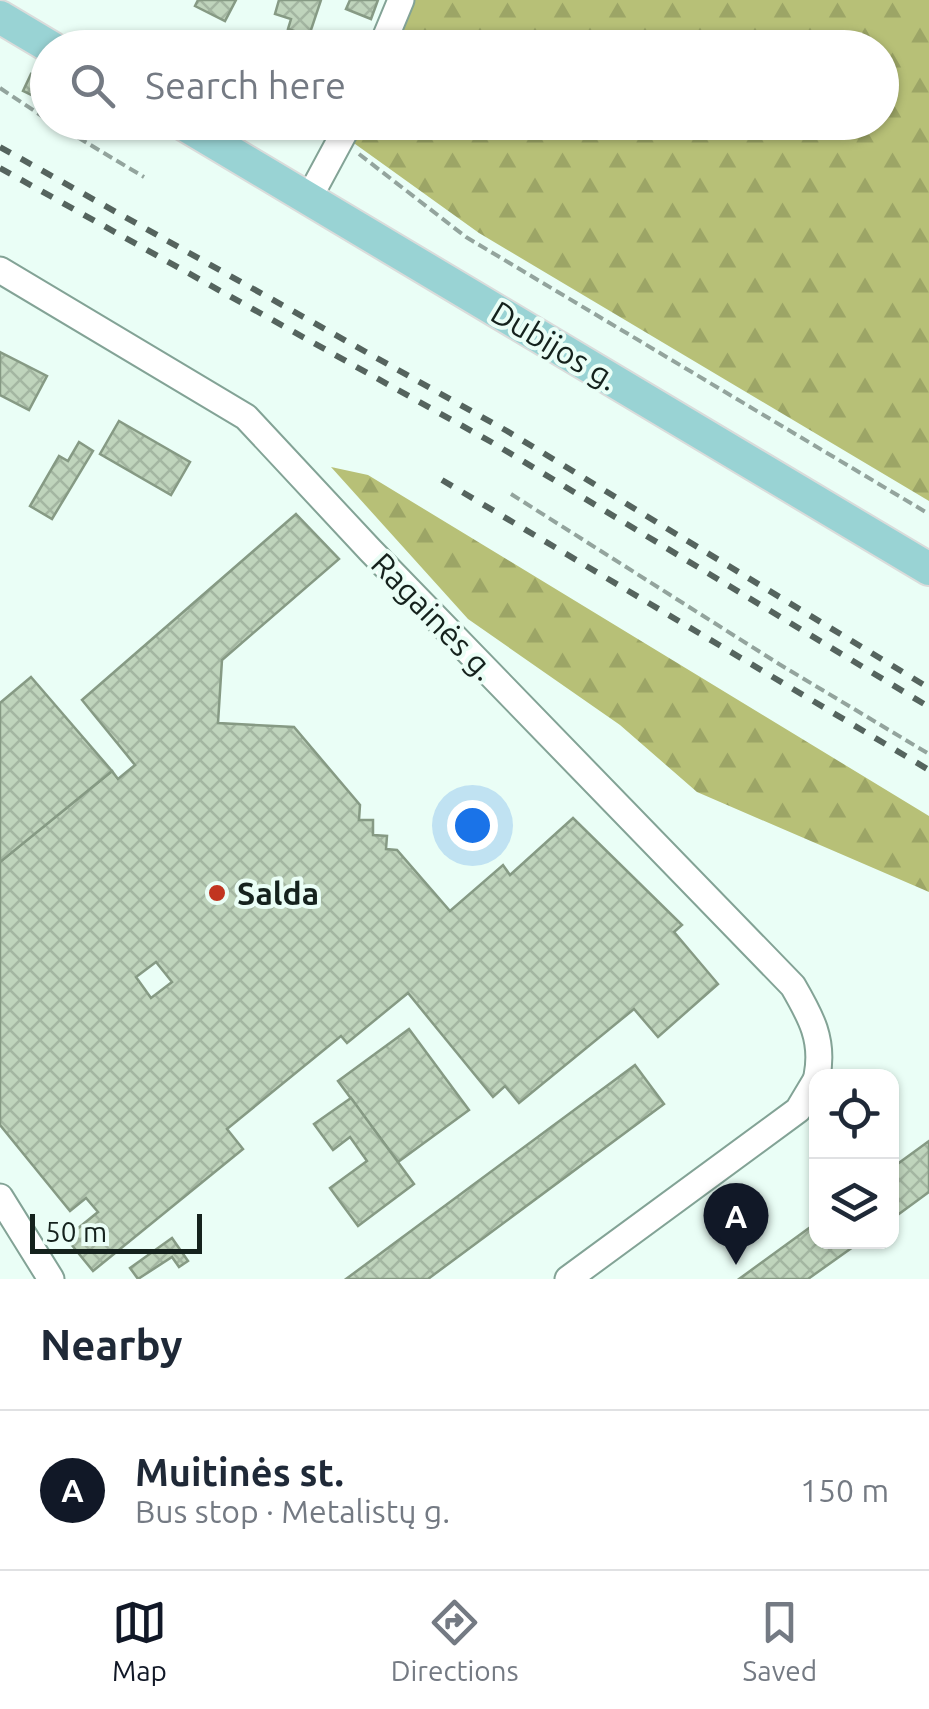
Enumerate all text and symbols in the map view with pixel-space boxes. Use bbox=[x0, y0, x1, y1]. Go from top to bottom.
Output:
search box bbox=[30, 30, 899, 140]
icon: search bbox=[65, 58, 120, 113]
text: Search here bbox=[145, 64, 346, 106]
street label: Dubijos g. bbox=[485, 293, 625, 397]
street label: Ragainės g. bbox=[365, 545, 503, 687]
your location bbox=[447, 800, 498, 851]
place label: Salda bbox=[237, 875, 319, 911]
marker: Salda bbox=[206, 882, 228, 904]
map controls bbox=[809, 1069, 899, 1249]
button: locate bbox=[809, 1069, 899, 1159]
button: layers bbox=[809, 1159, 899, 1249]
pin: A bbox=[704, 1182, 768, 1265]
scale bar bbox=[30, 1209, 202, 1254]
text: 50 m bbox=[45, 1216, 107, 1247]
text: Nearby bbox=[40, 1321, 183, 1368]
text: Muitinės st. bbox=[135, 1451, 344, 1493]
text: A bbox=[61, 1472, 84, 1508]
text: 150 m bbox=[800, 1472, 889, 1508]
text: Bus stop · Metalistų g. bbox=[135, 1493, 450, 1529]
tab: Map bbox=[112, 1595, 167, 1686]
tab: Directions bbox=[391, 1595, 519, 1686]
tab: Saved bbox=[743, 1595, 817, 1686]

